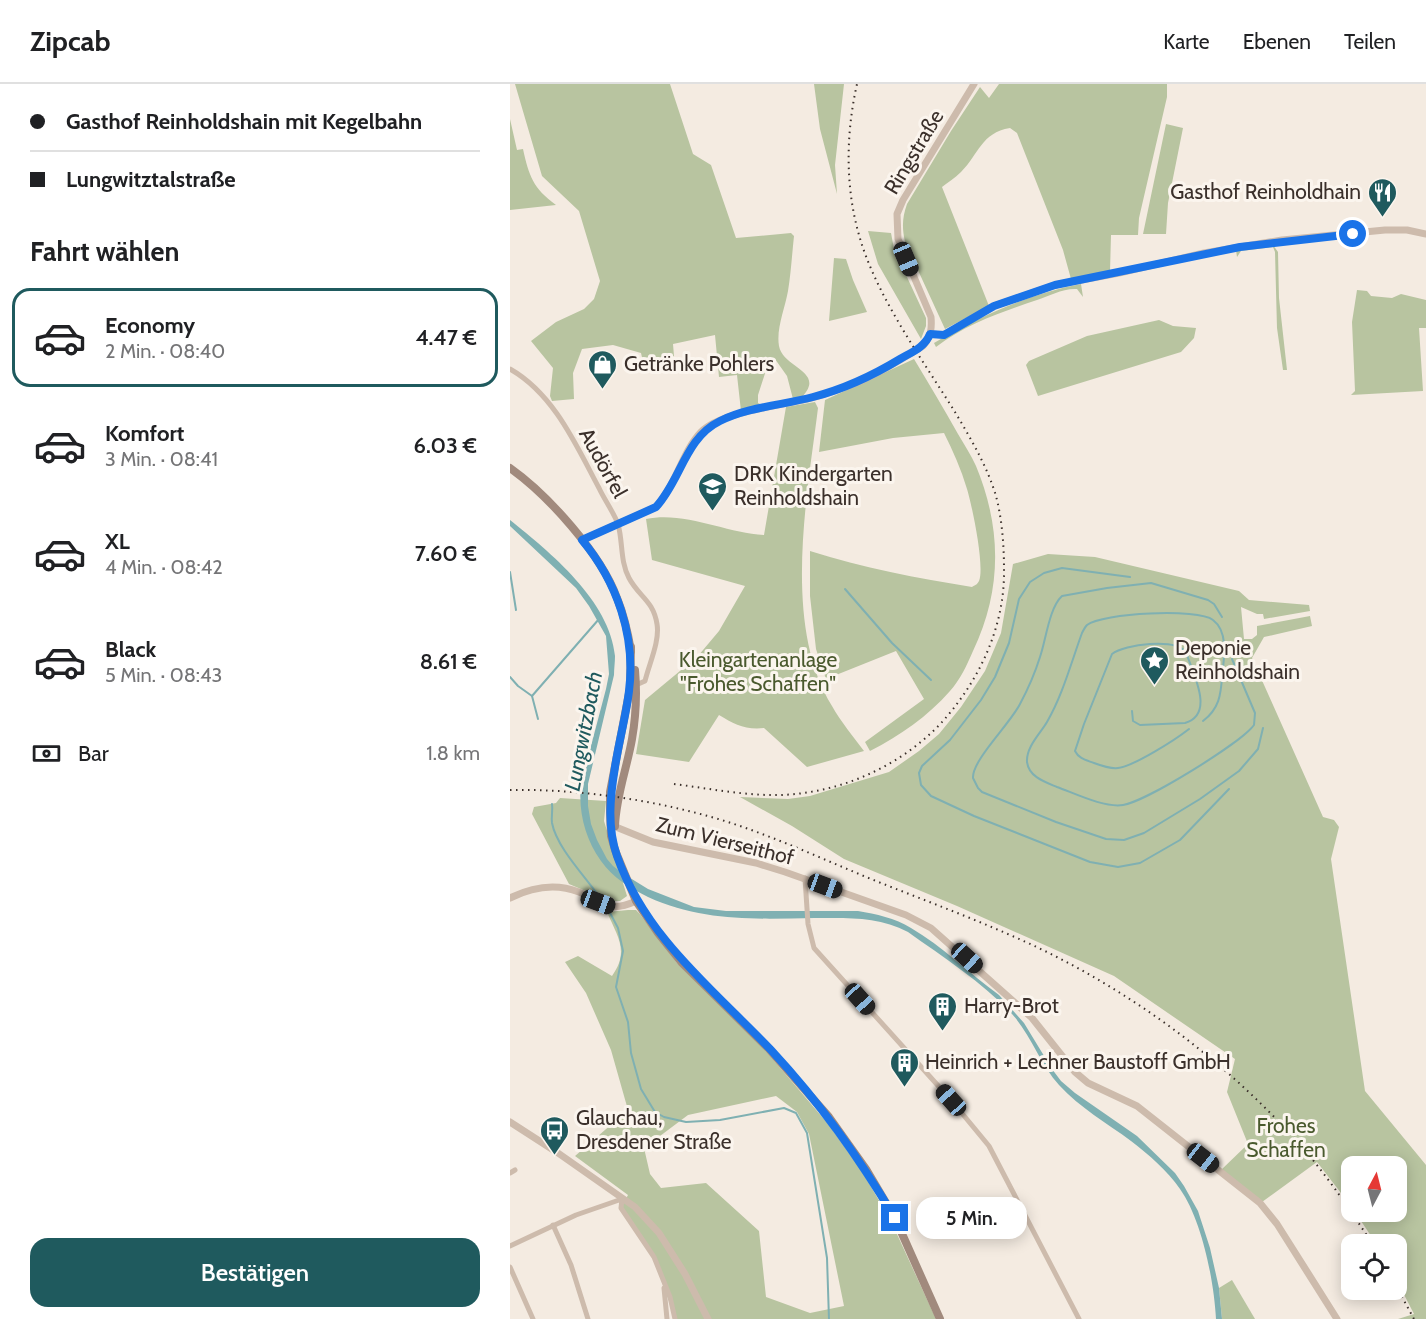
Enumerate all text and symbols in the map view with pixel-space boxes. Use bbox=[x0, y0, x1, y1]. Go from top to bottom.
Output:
text: Zipcab bbox=[30, 24, 111, 58]
text: Karte bbox=[1163, 29, 1210, 54]
text: Ebenen bbox=[1243, 29, 1311, 54]
text: Teilen bbox=[1344, 29, 1396, 54]
street label: Ringstraße bbox=[879, 105, 949, 199]
text: Gasthof Reinholdshain mit Kegelbahn bbox=[66, 108, 422, 135]
text: Lungwitztalstraße bbox=[66, 166, 236, 193]
restaurant icon: Gasthof Reinholdhain bbox=[1366, 176, 1398, 218]
place label: Gasthof Reinholdhain bbox=[1170, 179, 1361, 204]
route start bbox=[1339, 220, 1366, 247]
text: Fahrt wählen bbox=[30, 235, 179, 268]
car bbox=[891, 239, 921, 279]
icon: car bbox=[33, 311, 87, 365]
text: Economy bbox=[105, 312, 195, 339]
text: 4.47 € bbox=[415, 324, 477, 351]
text: 2 Min. · 08:40 bbox=[105, 339, 225, 363]
shop icon: Getränke Pohlers bbox=[587, 348, 619, 390]
place label: Getränke Pohlers bbox=[624, 351, 774, 376]
icon: car bbox=[33, 419, 87, 473]
text: Komfort bbox=[105, 420, 184, 447]
street label: Audörfel bbox=[574, 423, 633, 502]
text: 6.03 € bbox=[414, 432, 477, 459]
text: 3 Min. · 08:41 bbox=[105, 447, 218, 471]
place label: DRK Kindergarten Reinholdshain bbox=[734, 461, 893, 510]
school or university icon: DRK Kindergarten Reinholdshain bbox=[697, 470, 729, 512]
icon: car bbox=[33, 527, 87, 581]
text: XL bbox=[105, 528, 130, 555]
text: 7.60 € bbox=[415, 540, 477, 567]
text: 4 Min. · 08:42 bbox=[105, 555, 223, 579]
icon: car bbox=[33, 635, 87, 689]
place label: Deponie Reinholdshain bbox=[1175, 635, 1300, 684]
text: Black bbox=[105, 636, 156, 663]
place icon: Deponie Reinholdshain bbox=[1138, 644, 1170, 686]
park label: Kleingartenanlage "Frohes Schaffen" bbox=[679, 647, 837, 696]
text: 8.61 € bbox=[420, 648, 477, 675]
text: 5 Min. · 08:43 bbox=[105, 663, 222, 687]
water label: Lungwitzbach bbox=[559, 669, 608, 793]
icon: cash bbox=[30, 737, 63, 770]
text: Bar bbox=[78, 740, 109, 767]
text: 1.8 km bbox=[426, 741, 480, 765]
street label: Zum Vierseithof bbox=[654, 811, 797, 870]
car bbox=[805, 871, 845, 901]
car bbox=[578, 887, 618, 917]
car bbox=[948, 939, 986, 977]
car bbox=[841, 980, 879, 1018]
building icon: Harry-Brot bbox=[927, 990, 959, 1032]
place label: Harry-Brot bbox=[964, 993, 1059, 1018]
building icon: Heinrich + Lechner Baustoff GmbH bbox=[888, 1046, 920, 1088]
place label: Heinrich + Lechner Baustoff GmbH bbox=[925, 1049, 1231, 1074]
car bbox=[932, 1081, 970, 1119]
place label: Glauchau, Dresdener Straße bbox=[576, 1105, 732, 1154]
park label: Frohes Schaffen bbox=[1246, 1113, 1326, 1162]
bus stop icon: Glauchau, Dresdener Straße bbox=[539, 1114, 571, 1156]
car bbox=[1183, 1140, 1223, 1176]
north arrow bbox=[1341, 1156, 1407, 1222]
map controls bbox=[1341, 1156, 1407, 1300]
callout: 5 Min. bbox=[916, 1197, 1027, 1239]
route end bbox=[881, 1204, 908, 1231]
text: 5 Min. bbox=[946, 1206, 997, 1230]
button: locate bbox=[1341, 1234, 1407, 1300]
button: Bestätigen bbox=[30, 1238, 480, 1307]

